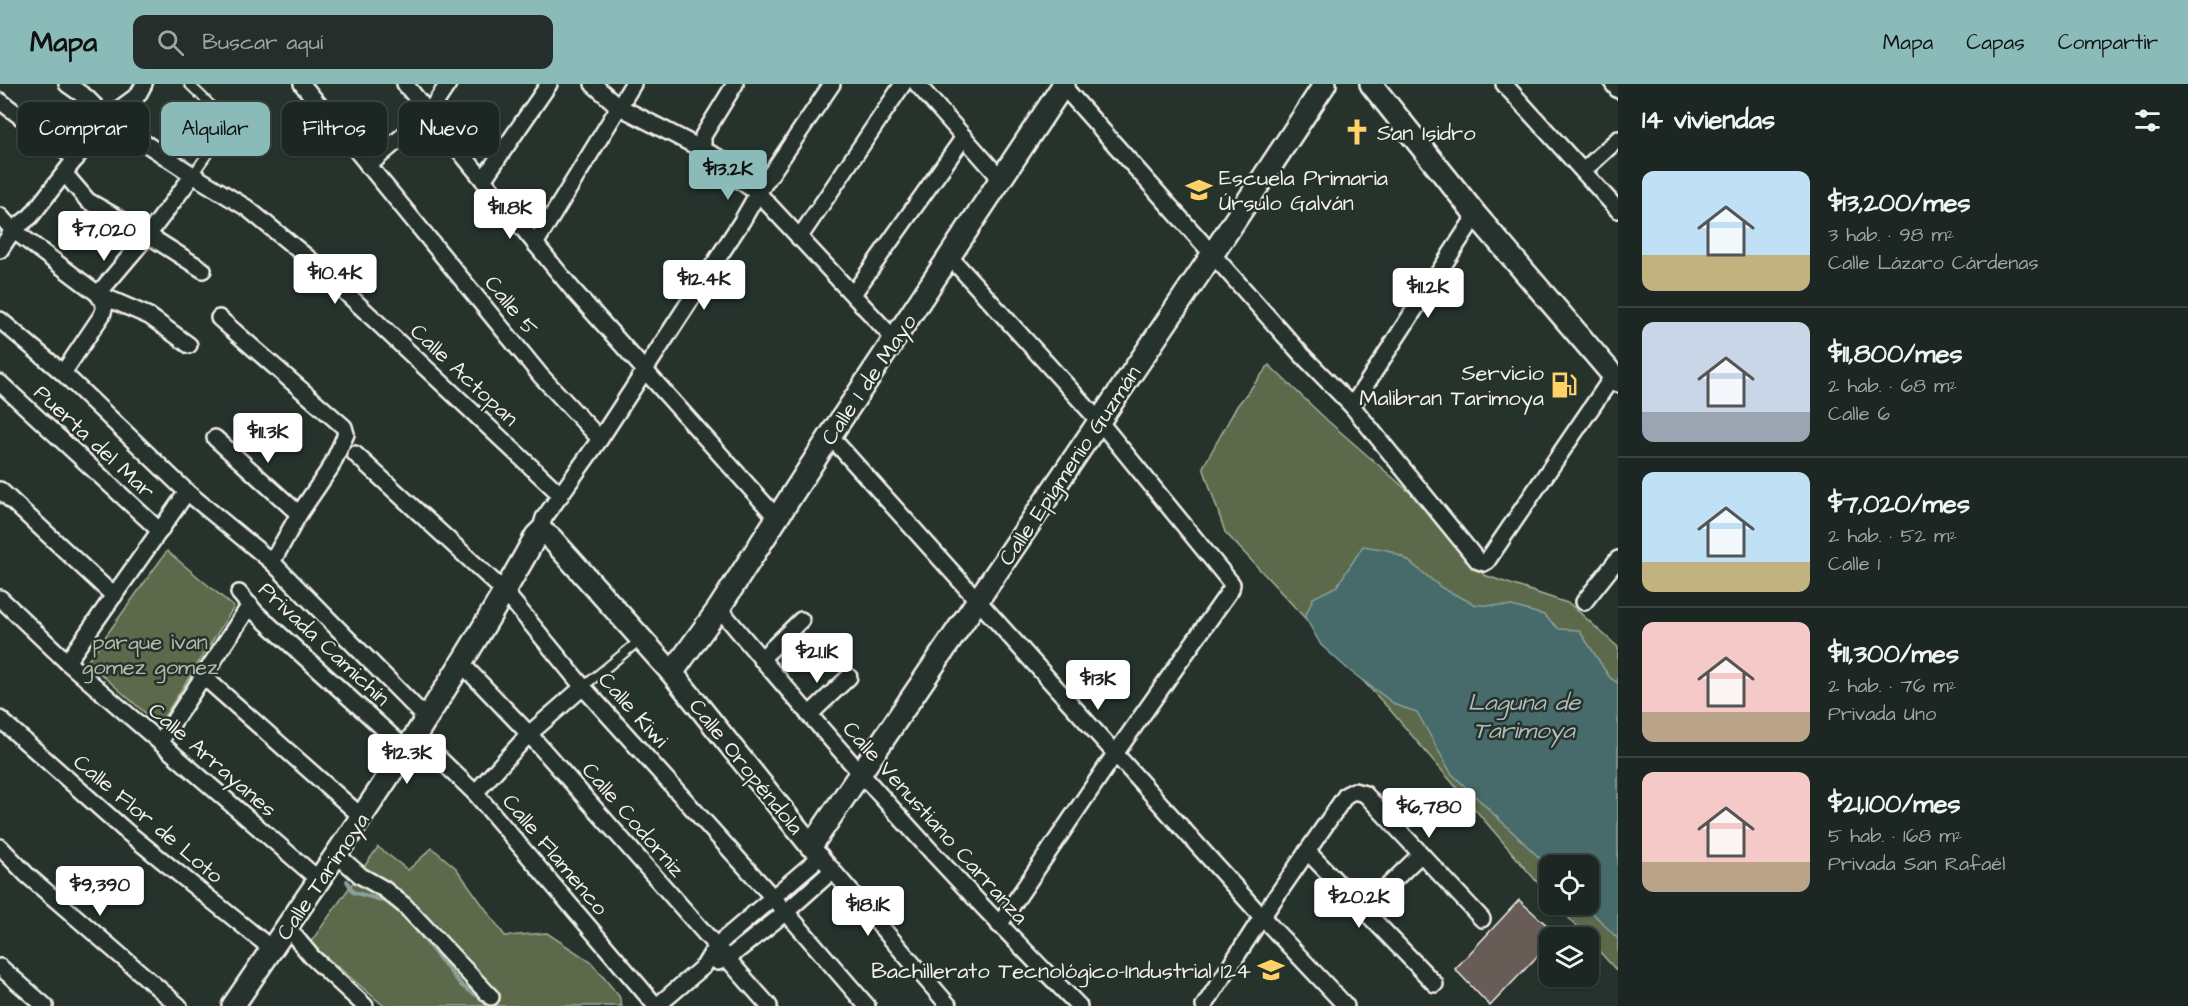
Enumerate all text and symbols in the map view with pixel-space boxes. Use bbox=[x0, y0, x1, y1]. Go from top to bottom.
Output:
search box bbox=[133, 15, 553, 69]
text: Mapa bbox=[30, 23, 97, 62]
icon: search bbox=[154, 26, 187, 59]
text: Buscar aquí bbox=[202, 27, 323, 58]
text: Mapa bbox=[1883, 28, 1933, 57]
text: Capas bbox=[1966, 28, 2025, 57]
text: Compartir bbox=[2058, 28, 2158, 57]
chip: Comprar bbox=[18, 102, 149, 156]
chip: Alquilar bbox=[161, 102, 270, 156]
chip: Filtros bbox=[282, 102, 387, 156]
chip: Nuevo bbox=[399, 102, 499, 156]
text: 14 viviendas bbox=[1642, 102, 1775, 138]
icon: filters bbox=[2131, 104, 2164, 137]
church icon: San Isidro bbox=[1342, 117, 1372, 147]
place label: San Isidro bbox=[1377, 118, 1476, 149]
pin: $13.2K bbox=[679, 150, 777, 201]
text: $13.2K bbox=[703, 155, 753, 183]
place label: Escuela Primaria Úrsulo Galván bbox=[1219, 163, 1388, 219]
school or university icon: Escuela Primaria Úrsulo Galván bbox=[1184, 175, 1214, 205]
text: $13,200/mes bbox=[1828, 185, 1971, 221]
pin: $11.8K bbox=[461, 189, 559, 240]
text: $11.8K bbox=[488, 194, 532, 222]
icon: home bbox=[1690, 195, 1762, 267]
pin: $7,020 bbox=[55, 211, 153, 262]
text: $7,020 bbox=[72, 216, 136, 244]
text: 3 hab. · 98 m² bbox=[1828, 221, 1955, 249]
text: Calle Lázaro Cárdenas bbox=[1828, 249, 2039, 277]
pin: $10.4K bbox=[286, 254, 384, 305]
text: $10.4K bbox=[308, 259, 362, 287]
pin: $12.4K bbox=[655, 260, 753, 311]
text: $12.4K bbox=[677, 265, 731, 293]
pin: $11.2K bbox=[1379, 268, 1477, 319]
street label: Calle 5 bbox=[477, 269, 545, 343]
text: $11.2K bbox=[1407, 273, 1449, 301]
street label: Calle 1 de Mayo bbox=[814, 308, 926, 452]
street label: Calle Actopan bbox=[403, 317, 525, 434]
text: $11,800/mes bbox=[1828, 336, 1963, 372]
icon: home bbox=[1690, 346, 1762, 418]
place label: Servicio Malibran Tarimoya bbox=[1359, 358, 1545, 415]
street label: Calle Epigmenio Guzmán bbox=[992, 360, 1150, 573]
fuel station icon: Servicio Malibran Tarimoya bbox=[1549, 370, 1579, 400]
text: 2 hab. · 68 m² bbox=[1828, 372, 1957, 400]
street label: Puerta del Mar bbox=[27, 378, 161, 506]
text: Calle 6 bbox=[1828, 400, 1890, 428]
pin: $11.3K bbox=[219, 413, 317, 464]
text: $11.3K bbox=[247, 418, 289, 446]
text: $7,020/mes bbox=[1828, 486, 1970, 522]
icon: home bbox=[1690, 496, 1762, 568]
text: 2 hab. · 52 m² bbox=[1828, 522, 1957, 550]
text: Calle 1 bbox=[1828, 550, 1880, 578]
street label: Privada Camichín bbox=[251, 575, 397, 713]
park label: parque ivan gomez gomez bbox=[82, 627, 218, 684]
pin: $21.1K bbox=[768, 633, 866, 684]
text: $11,300/mes bbox=[1828, 636, 1959, 672]
text: $21.1K bbox=[796, 638, 838, 666]
icon: home bbox=[1690, 646, 1762, 718]
pin: $13K bbox=[1062, 660, 1134, 711]
street label: Calle Kiwi bbox=[591, 665, 675, 755]
text: $13K bbox=[1080, 665, 1116, 693]
text: 2 hab. · 76 m² bbox=[1828, 672, 1956, 700]
water label: Laguna de Tarimoya bbox=[1468, 686, 1581, 748]
street label: Calle Oropéndola bbox=[681, 692, 810, 842]
street label: Calle Arrayanes bbox=[140, 696, 283, 825]
text: Privada Uno bbox=[1828, 700, 1936, 728]
street label: Calle Venustiano Carranza bbox=[835, 714, 1035, 932]
pin: $12.3K bbox=[358, 734, 456, 785]
text: $12.3K bbox=[382, 739, 432, 767]
street label: Calle Flor de Loto bbox=[66, 747, 230, 892]
street label: Calle Codorniz bbox=[574, 756, 692, 884]
text: $21,100/mes bbox=[1828, 786, 1961, 822]
street label: Calle Flamenco bbox=[495, 787, 616, 923]
pin: $6,780 bbox=[1380, 788, 1478, 839]
text: $6,780 bbox=[1396, 793, 1462, 821]
icon: home bbox=[1690, 796, 1762, 868]
street label: Calle Tarimoya bbox=[269, 807, 378, 947]
text: 5 hab. · 168 m² bbox=[1828, 822, 1962, 850]
text: Privada San Rafaél bbox=[1828, 850, 2005, 878]
map controls bbox=[1539, 855, 1599, 987]
button: locate bbox=[1539, 855, 1599, 915]
pin: $9,390 bbox=[51, 866, 149, 917]
text: $9,390 bbox=[70, 871, 130, 899]
pin: $20.2K bbox=[1310, 878, 1408, 929]
text: $20.2K bbox=[1328, 883, 1390, 911]
pin: $18.1K bbox=[819, 886, 917, 937]
text: $18.1K bbox=[846, 891, 890, 919]
button: layers bbox=[1539, 927, 1599, 987]
school or university icon: Bachillerato Tecnológico-Industrial 124 bbox=[1256, 955, 1286, 985]
place label: Bachillerato Tecnológico-Industrial 124 bbox=[871, 956, 1251, 988]

